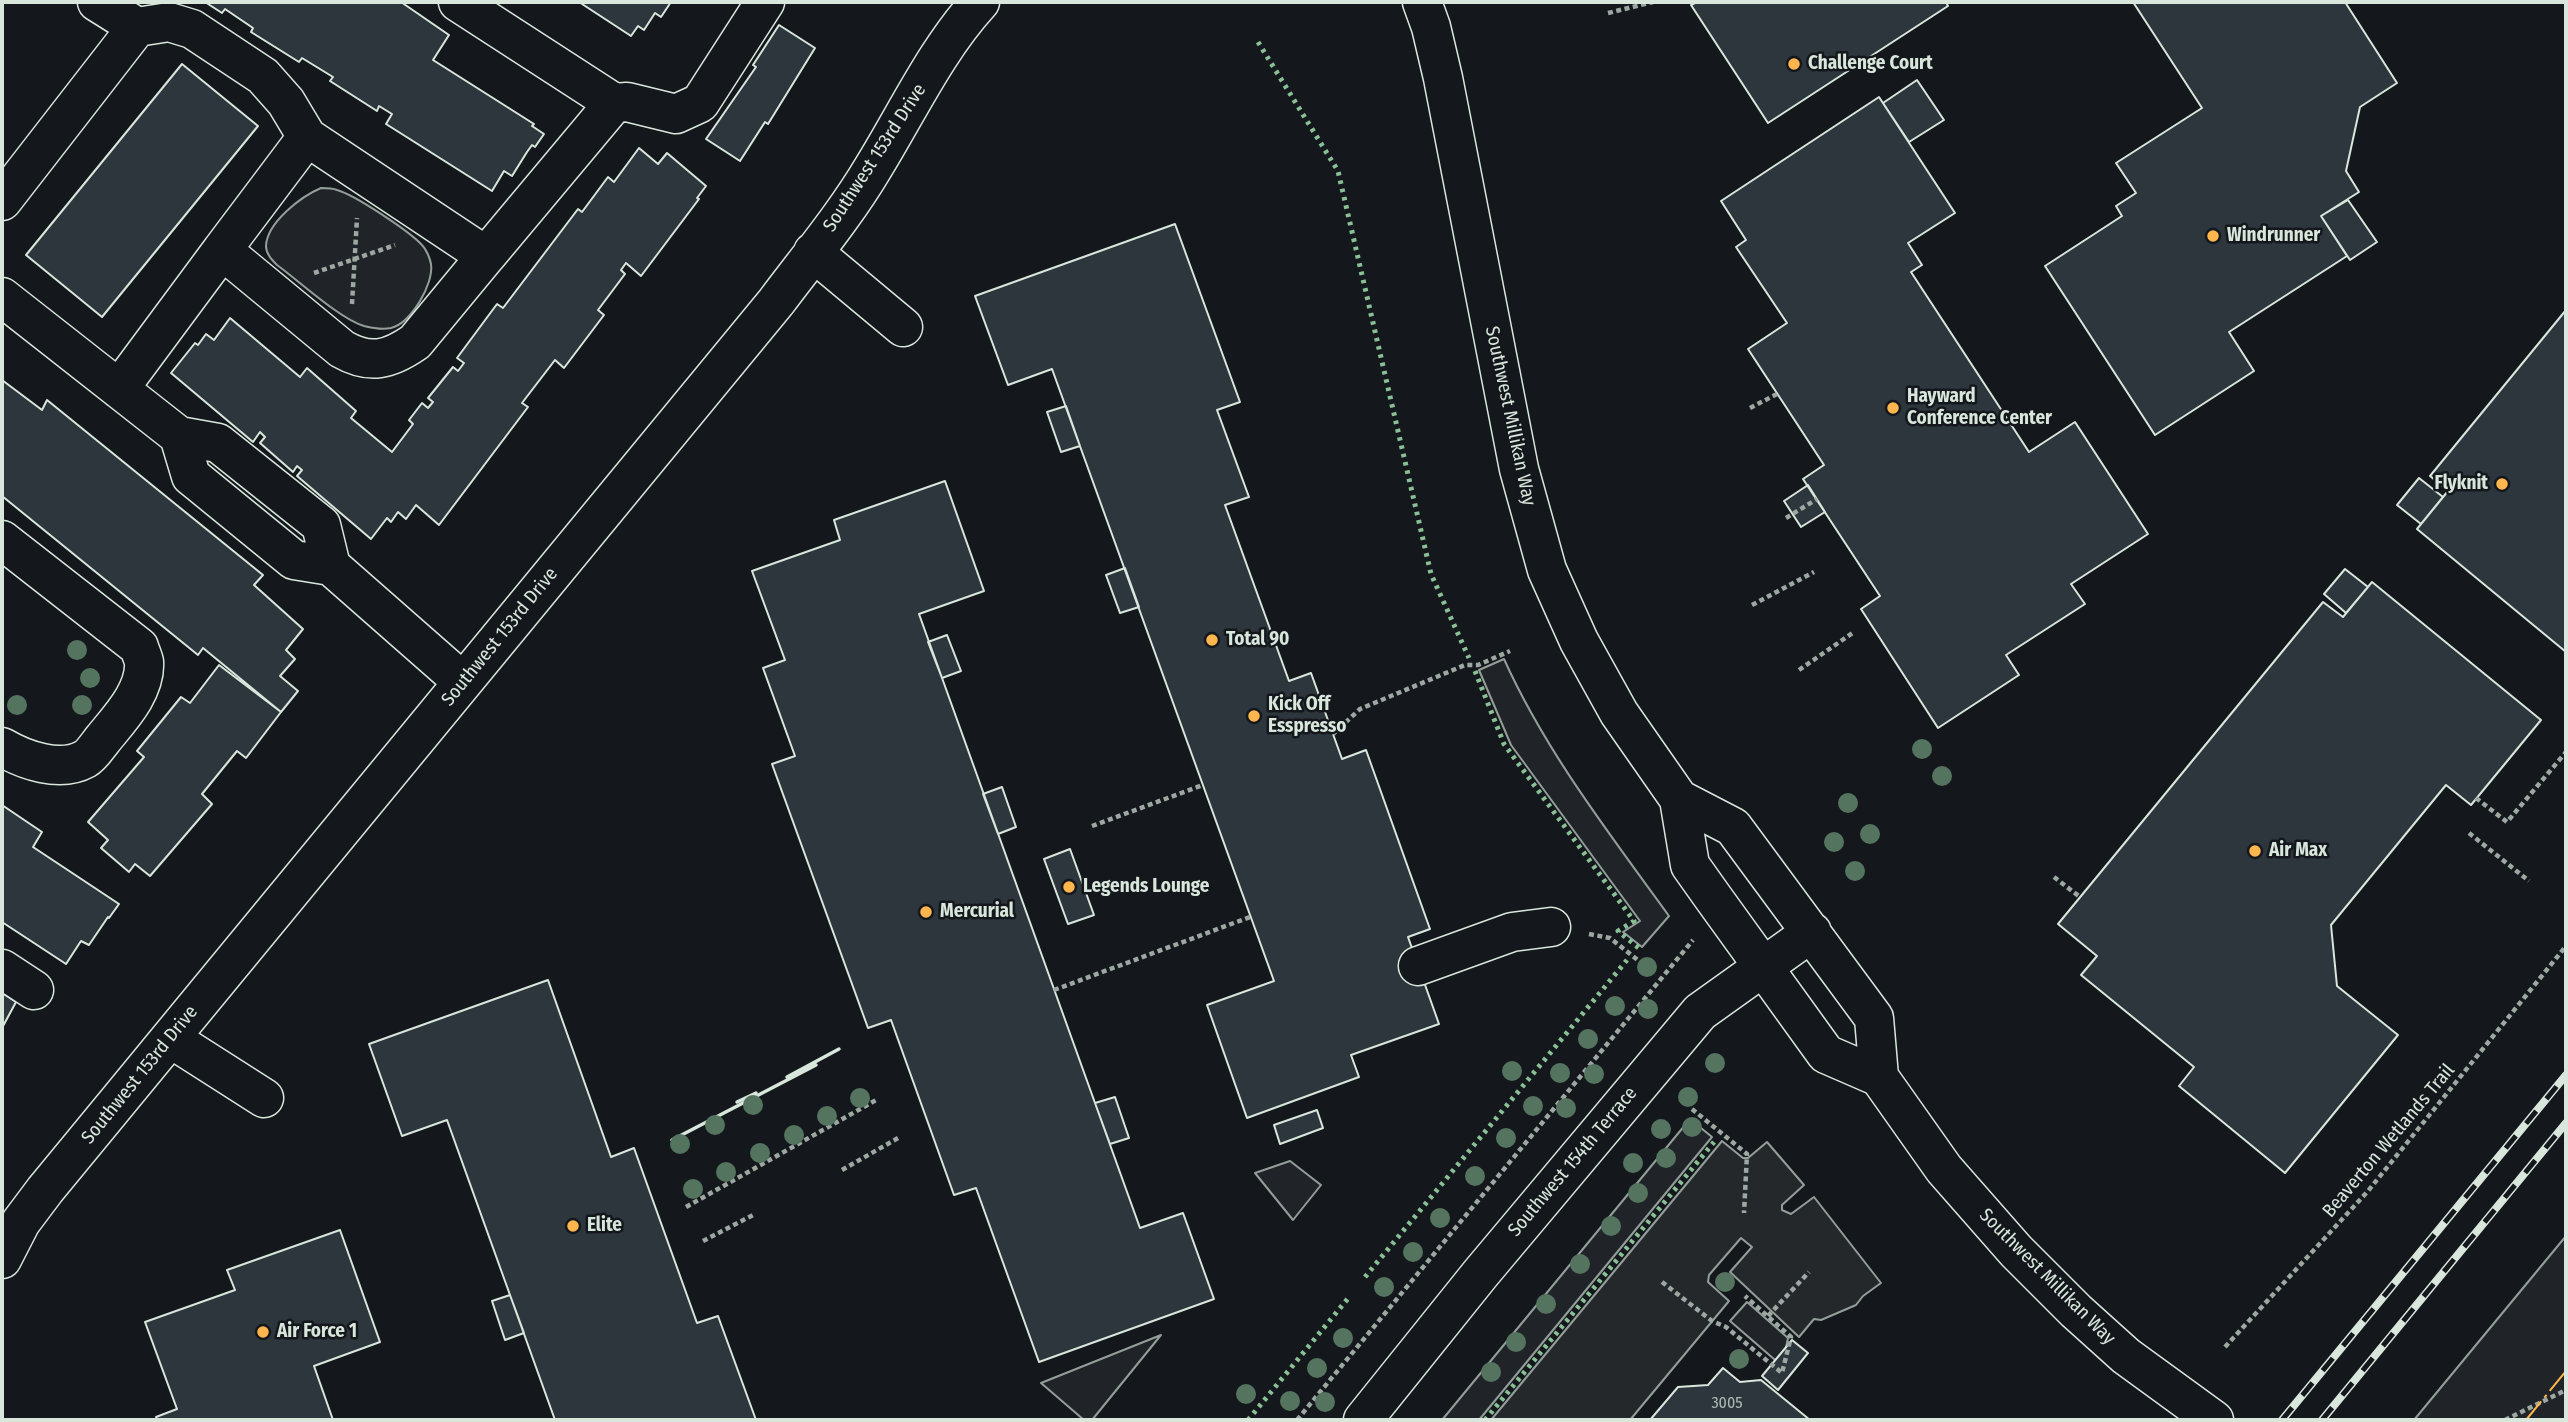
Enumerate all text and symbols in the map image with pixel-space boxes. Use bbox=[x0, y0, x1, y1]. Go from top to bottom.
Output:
place label: Challenge Court bbox=[1808, 53, 1933, 75]
marker: Challenge Court bbox=[1786, 56, 1802, 72]
street label: Southwest 153rd Drive bbox=[819, 80, 931, 236]
place label: Windrunner bbox=[2227, 225, 2320, 247]
marker: Windrunner bbox=[2205, 228, 2221, 244]
street label: Southwest Millikan Way bbox=[1480, 324, 1540, 508]
place label: Hayward Conference Center bbox=[1907, 386, 2052, 430]
marker: Hayward Conference Center bbox=[1885, 400, 1901, 416]
place label: Flyknit bbox=[2435, 473, 2488, 495]
marker: Flyknit bbox=[2494, 476, 2510, 492]
street label: Southwest 153rd Drive bbox=[437, 563, 563, 711]
place label: Total 90 bbox=[1226, 629, 1289, 651]
marker: Total 90 bbox=[1204, 632, 1220, 648]
place label: Kick Off Esspresso bbox=[1268, 694, 1346, 738]
marker: Kick Off Esspresso bbox=[1246, 708, 1262, 724]
place label: Air Max bbox=[2269, 840, 2327, 862]
marker: Air Max bbox=[2247, 843, 2263, 859]
place label: Legends Lounge bbox=[1083, 876, 1209, 898]
marker: Legends Lounge bbox=[1061, 879, 1077, 895]
place label: Mercurial bbox=[940, 901, 1014, 923]
marker: Mercurial bbox=[918, 904, 934, 920]
street label: Southwest 153rd Drive bbox=[77, 1001, 203, 1149]
street label: Beaverton Wetlands Trail bbox=[2318, 1060, 2460, 1222]
street label: Southwest 154th Terrace bbox=[1504, 1082, 1642, 1242]
street label: Southwest Millikan Way bbox=[1974, 1204, 2120, 1350]
place label: Elite bbox=[587, 1215, 622, 1237]
marker: Elite bbox=[565, 1218, 581, 1234]
place label: Air Force 1 bbox=[277, 1321, 357, 1343]
marker: Air Force 1 bbox=[255, 1324, 271, 1340]
house number: 3005 bbox=[1711, 1394, 1743, 1414]

